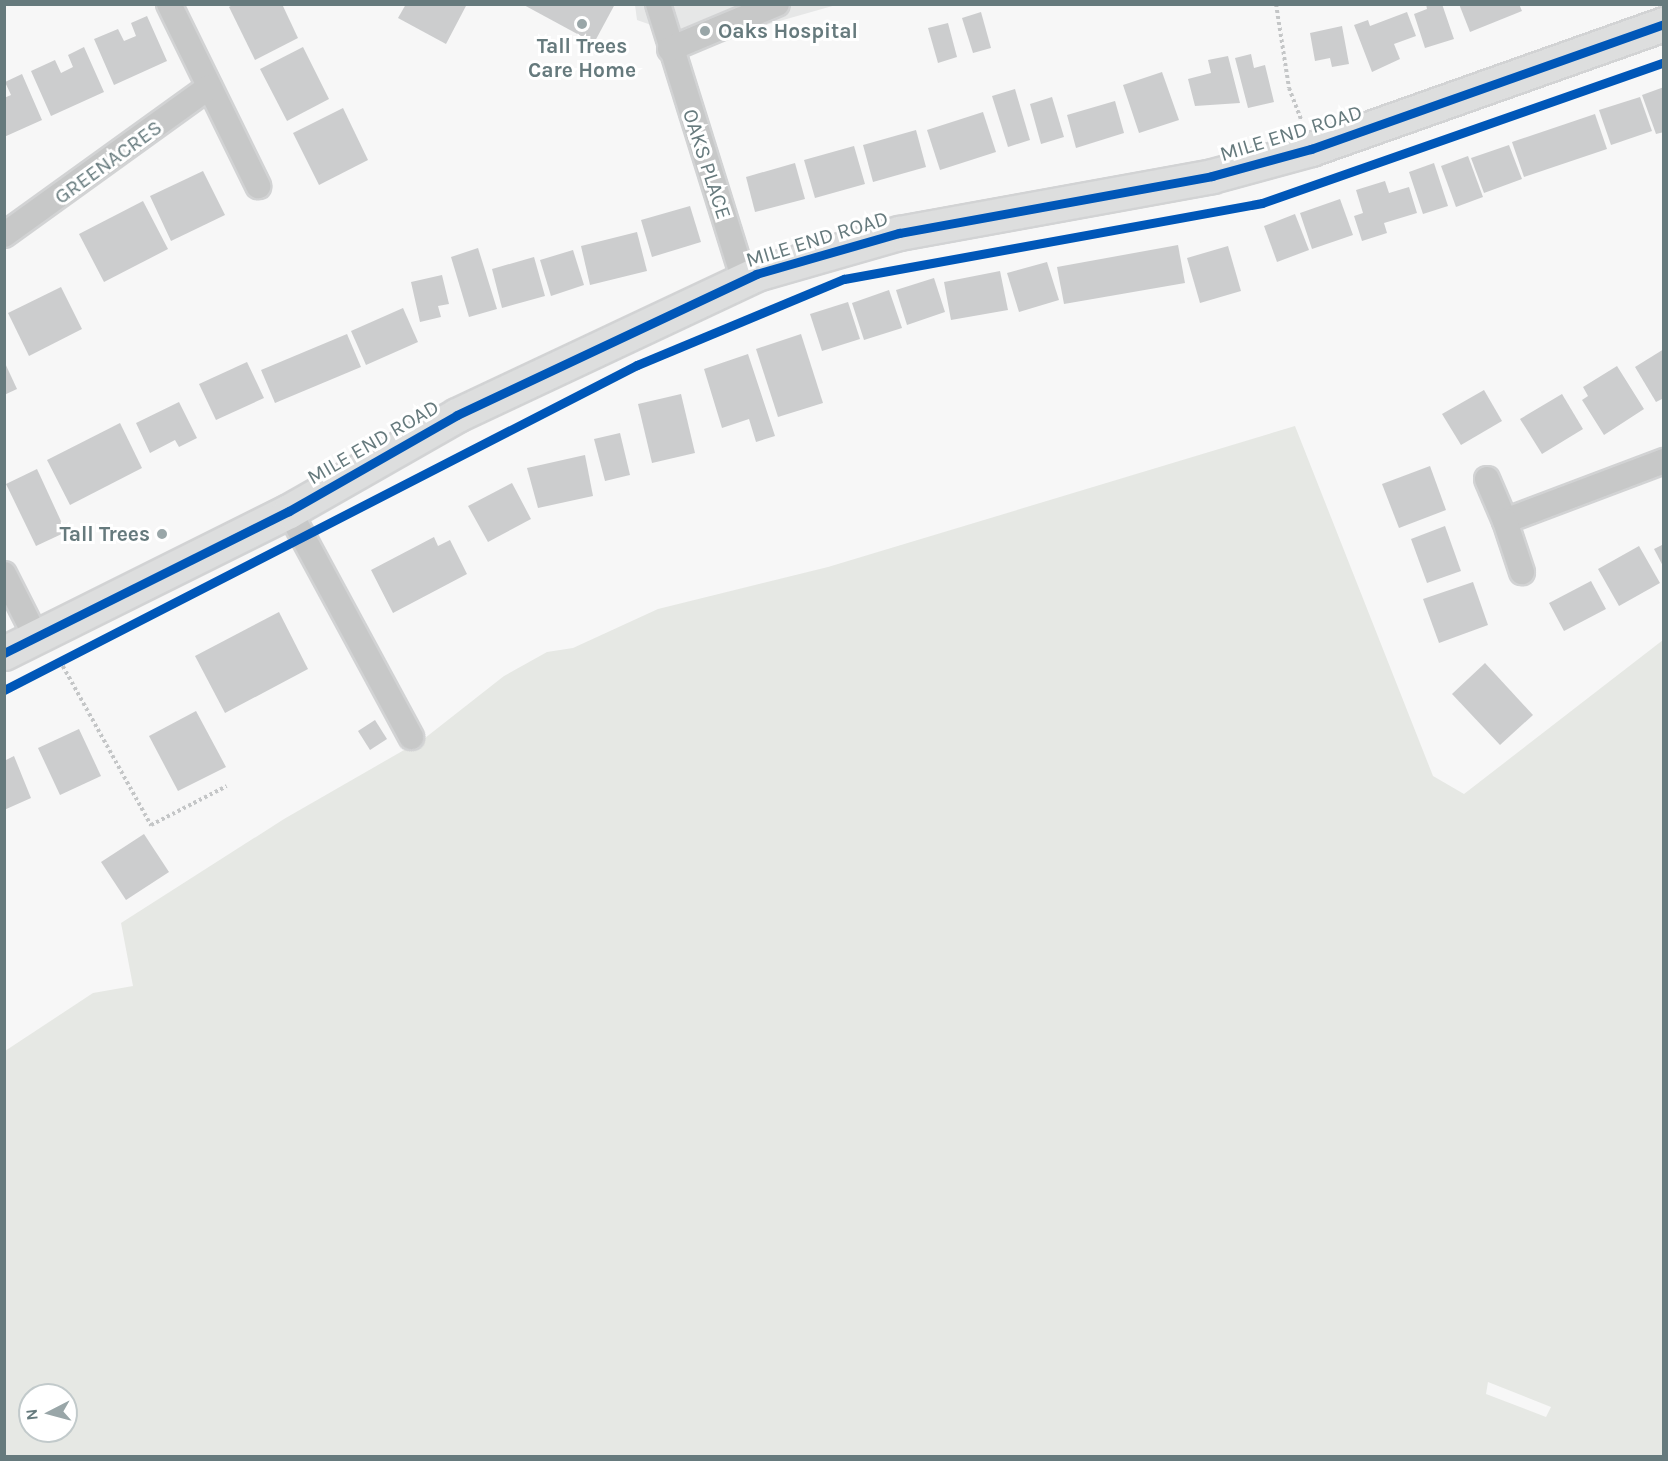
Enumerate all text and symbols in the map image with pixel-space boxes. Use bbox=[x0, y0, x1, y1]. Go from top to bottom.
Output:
marker: Tall Trees Care Home bbox=[575, 17, 589, 31]
place label: Oaks Hospital bbox=[718, 18, 858, 44]
marker: Oaks Hospital bbox=[696, 22, 714, 40]
place label: Tall Trees Care Home bbox=[528, 33, 636, 83]
street label: MILE END ROAD bbox=[1217, 99, 1365, 167]
street label: OAKS PLACE bbox=[677, 106, 737, 222]
street label: GREENACRES bbox=[49, 115, 167, 209]
street label: MILE END ROAD bbox=[743, 205, 891, 273]
street label: MILE END ROAD bbox=[303, 394, 443, 490]
place label: Tall Trees bbox=[59, 521, 150, 547]
marker: Tall Trees bbox=[155, 527, 169, 541]
north arrow bbox=[18, 1383, 78, 1443]
text: N bbox=[22, 1408, 42, 1421]

